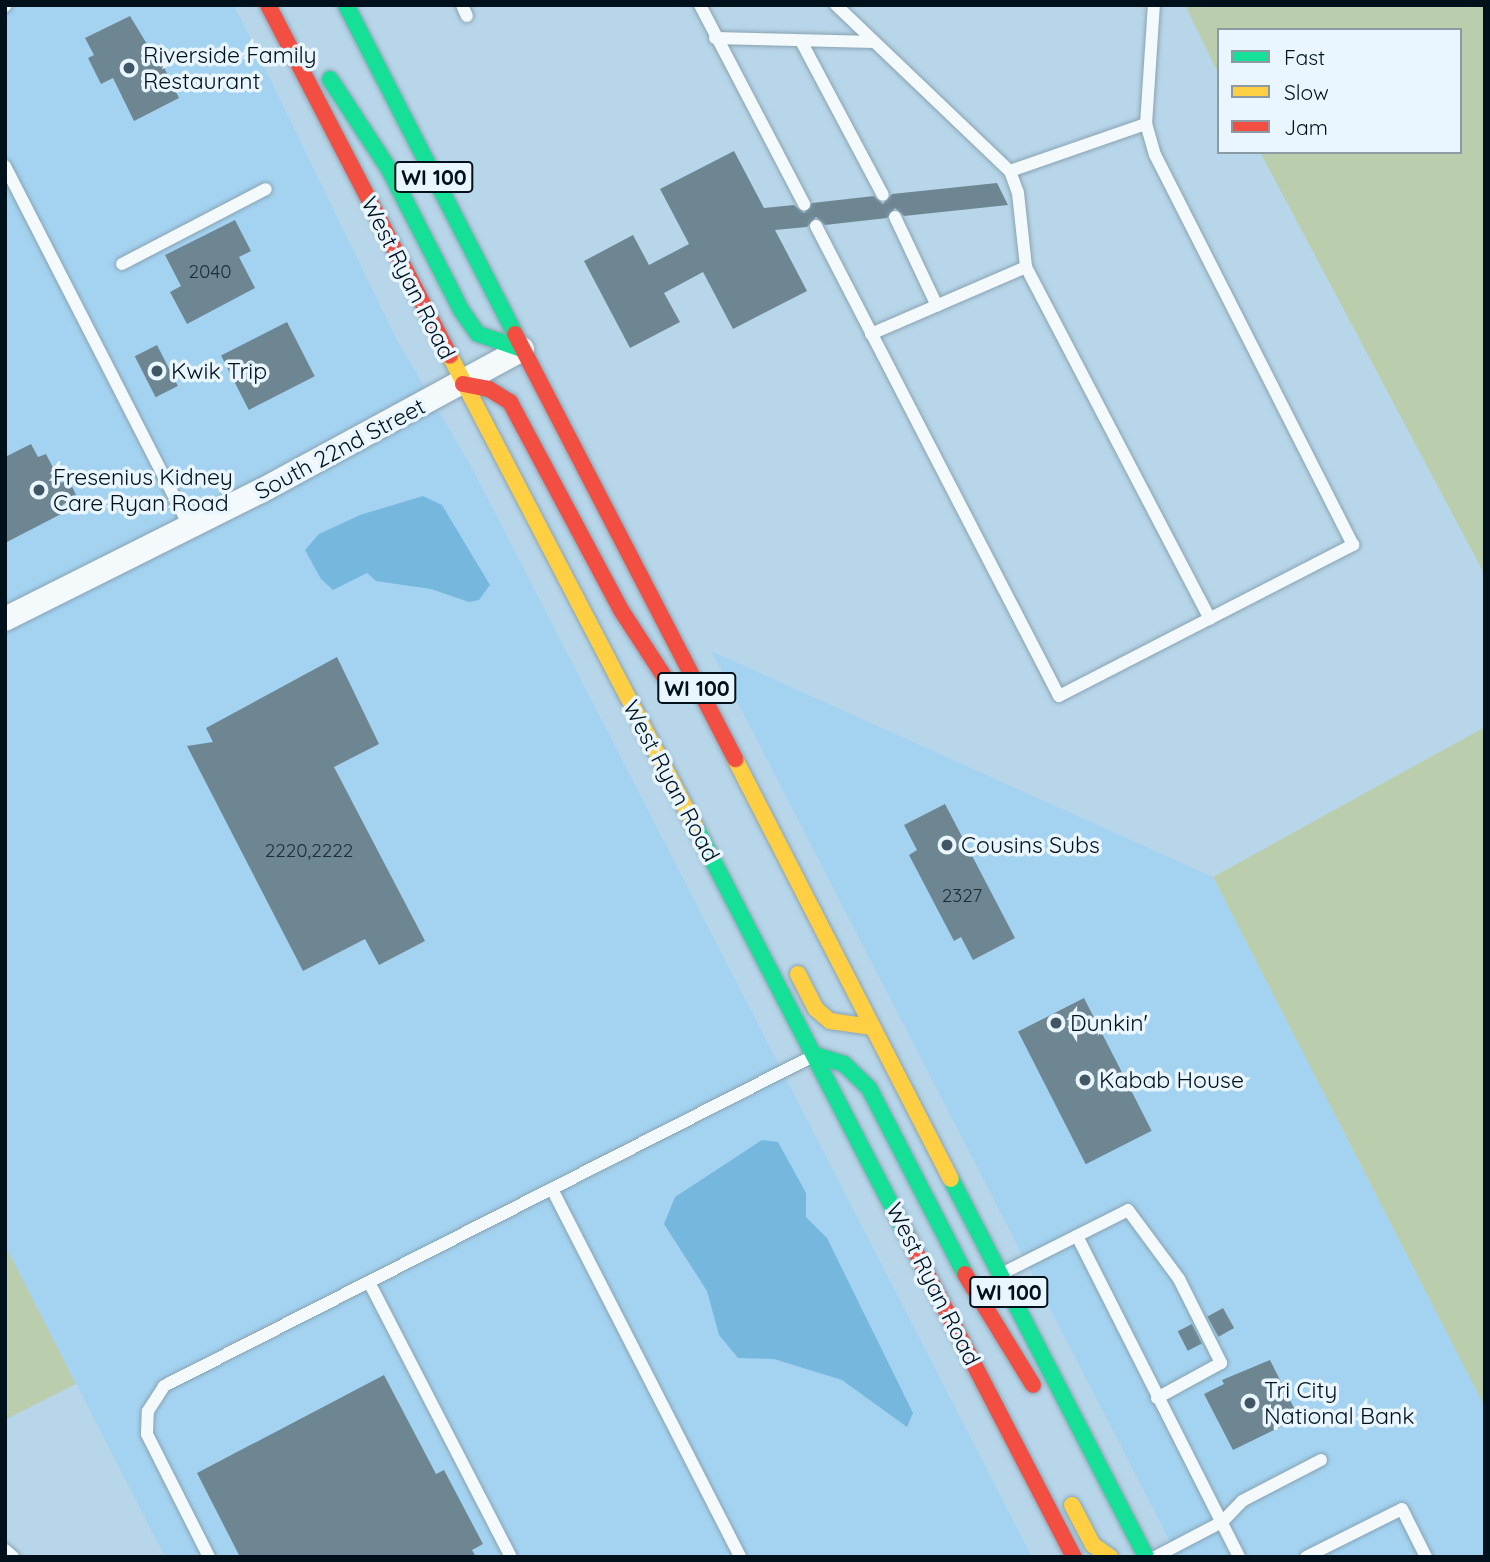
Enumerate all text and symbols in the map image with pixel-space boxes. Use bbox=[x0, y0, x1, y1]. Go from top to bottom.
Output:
legend bbox=[1217, 28, 1462, 154]
place label: Riverside Family Restaurant bbox=[143, 41, 317, 95]
text: Fast bbox=[1284, 44, 1325, 70]
marker: Riverside Family Restaurant bbox=[121, 60, 137, 76]
text: Slow bbox=[1284, 79, 1329, 105]
text: Jam bbox=[1284, 114, 1328, 140]
road number: WI 100 bbox=[394, 160, 474, 194]
street label: West Ryan Road bbox=[355, 192, 461, 364]
house number: 2040 bbox=[188, 261, 232, 283]
place label: Kwik Trip bbox=[171, 357, 267, 385]
marker: Kwik Trip bbox=[149, 363, 165, 379]
street label: South 22nd Street bbox=[250, 392, 430, 506]
place label: Fresenius Kidney Care Ryan Road bbox=[53, 463, 233, 517]
marker: Fresenius Kidney Care Ryan Road bbox=[31, 482, 47, 498]
road number: WI 100 bbox=[657, 670, 737, 706]
street label: West Ryan Road bbox=[617, 696, 725, 866]
place label: Cousins Subs bbox=[961, 831, 1100, 859]
marker: Cousins Subs bbox=[939, 837, 955, 853]
house number: 2220,2222 bbox=[265, 840, 353, 862]
house number: 2327 bbox=[942, 885, 982, 907]
place label: Dunkin' bbox=[1070, 1009, 1148, 1037]
marker: Dunkin' bbox=[1048, 1015, 1064, 1031]
place label: Kabab House bbox=[1099, 1066, 1244, 1094]
marker: Kabab House bbox=[1077, 1072, 1093, 1088]
street label: West Ryan Road bbox=[880, 1198, 986, 1370]
road number: WI 100 bbox=[969, 1274, 1049, 1310]
place label: Tri City National Bank bbox=[1264, 1376, 1415, 1430]
marker: Tri City National Bank bbox=[1242, 1395, 1258, 1411]

